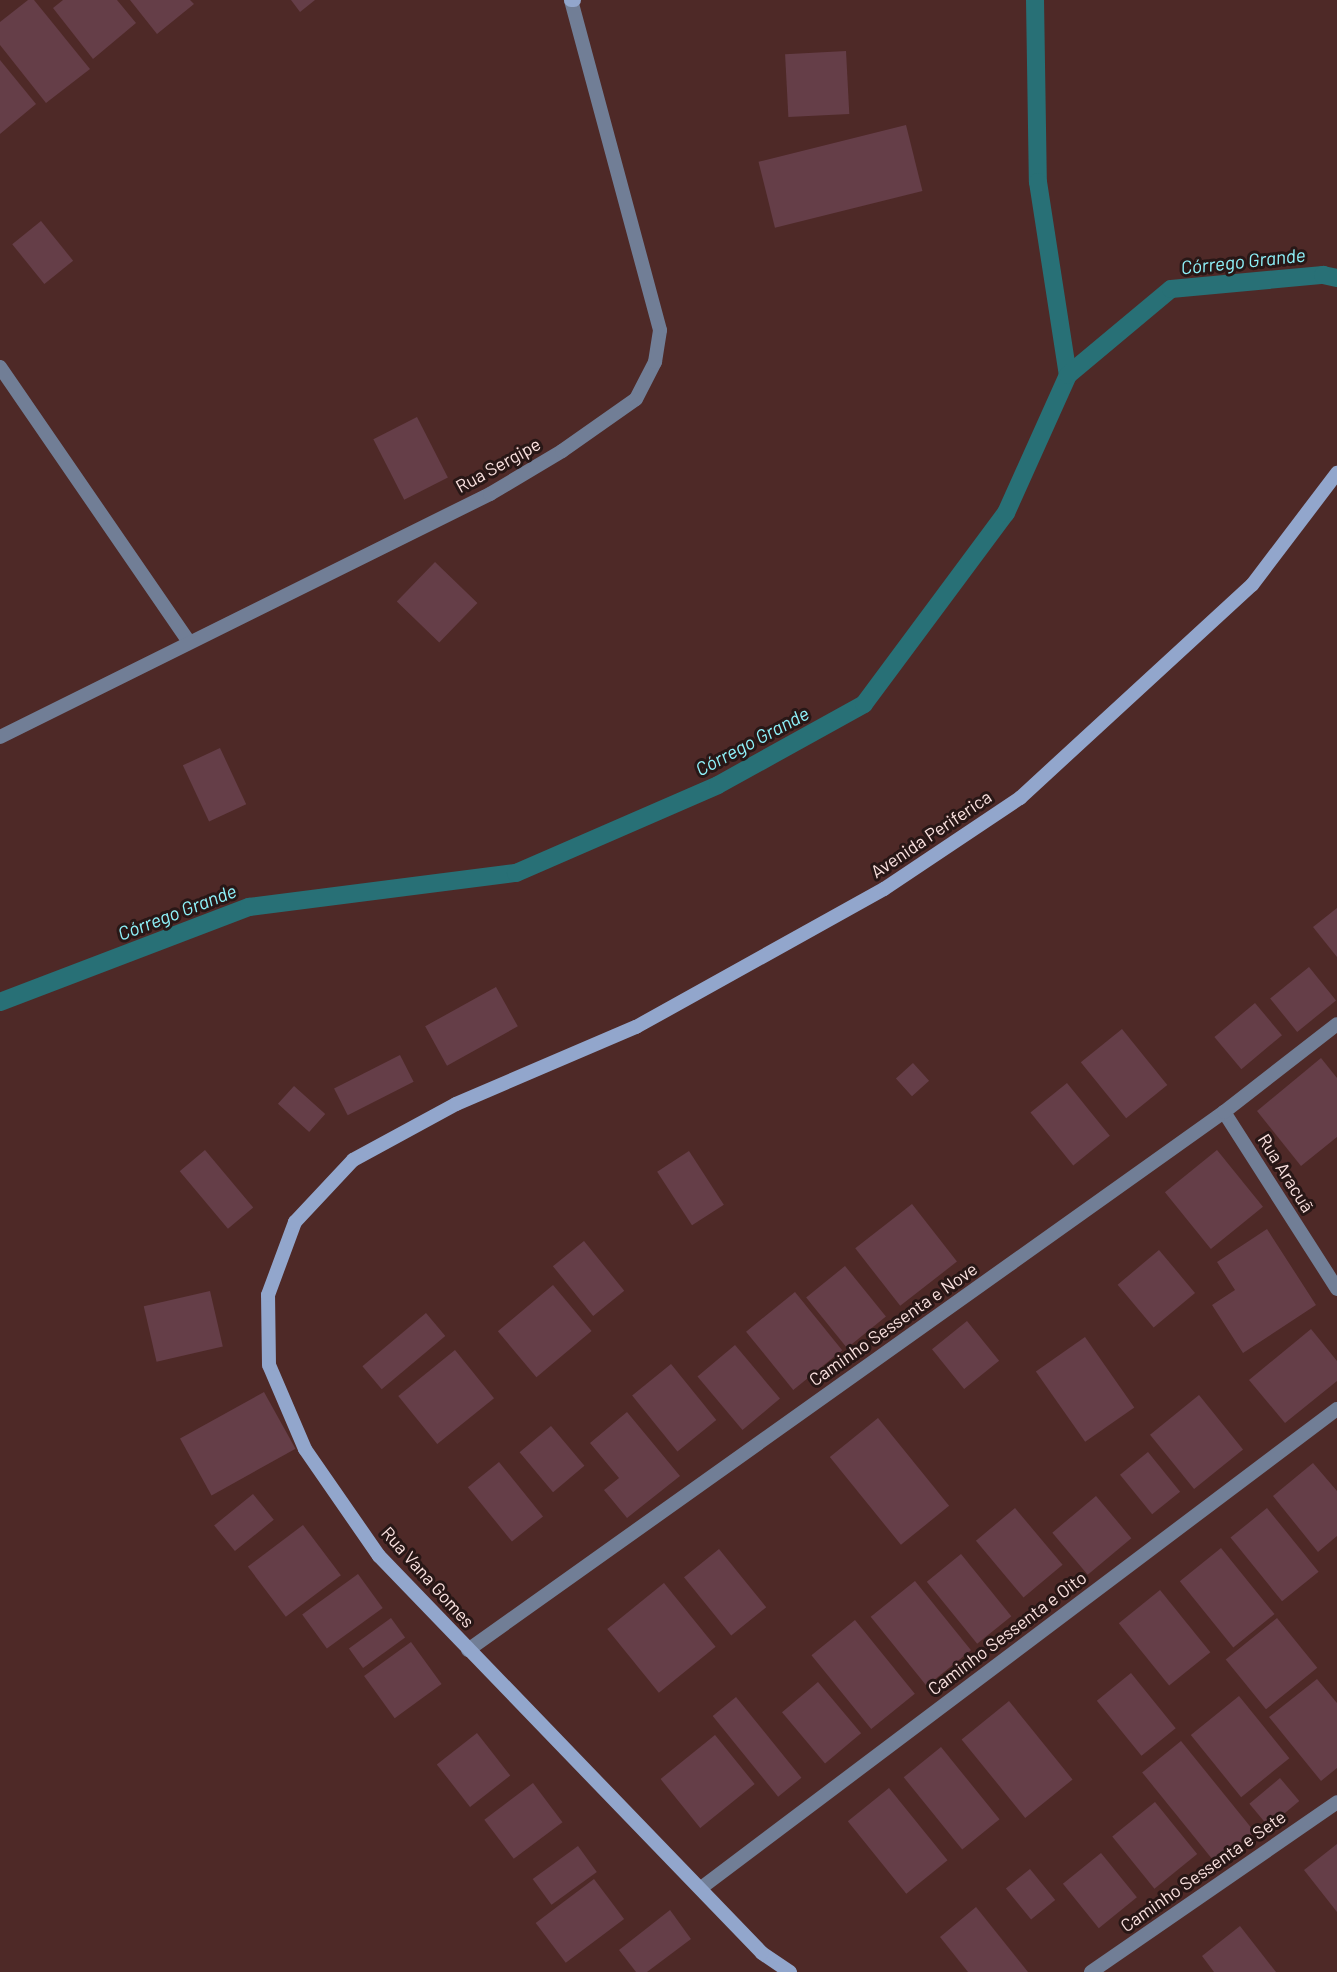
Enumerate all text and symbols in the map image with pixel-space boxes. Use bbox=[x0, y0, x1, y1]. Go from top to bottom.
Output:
water label: Córrego Grande bbox=[1179, 243, 1307, 279]
street label: Rua Sergipe bbox=[452, 433, 544, 497]
water label: Córrego Grande bbox=[691, 702, 813, 780]
street label: Avenida Periferica bbox=[866, 786, 996, 882]
water label: Córrego Grande bbox=[114, 879, 240, 945]
street label: Rua Aracuã bbox=[1253, 1130, 1319, 1216]
street label: Caminho Sessenta e Nove bbox=[805, 1258, 981, 1390]
street label: Rua Vana Gomes bbox=[377, 1522, 479, 1632]
street label: Caminho Sessenta e Oito bbox=[923, 1566, 1091, 1700]
street label: Caminho Sessenta e Sete bbox=[1116, 1806, 1290, 1936]

